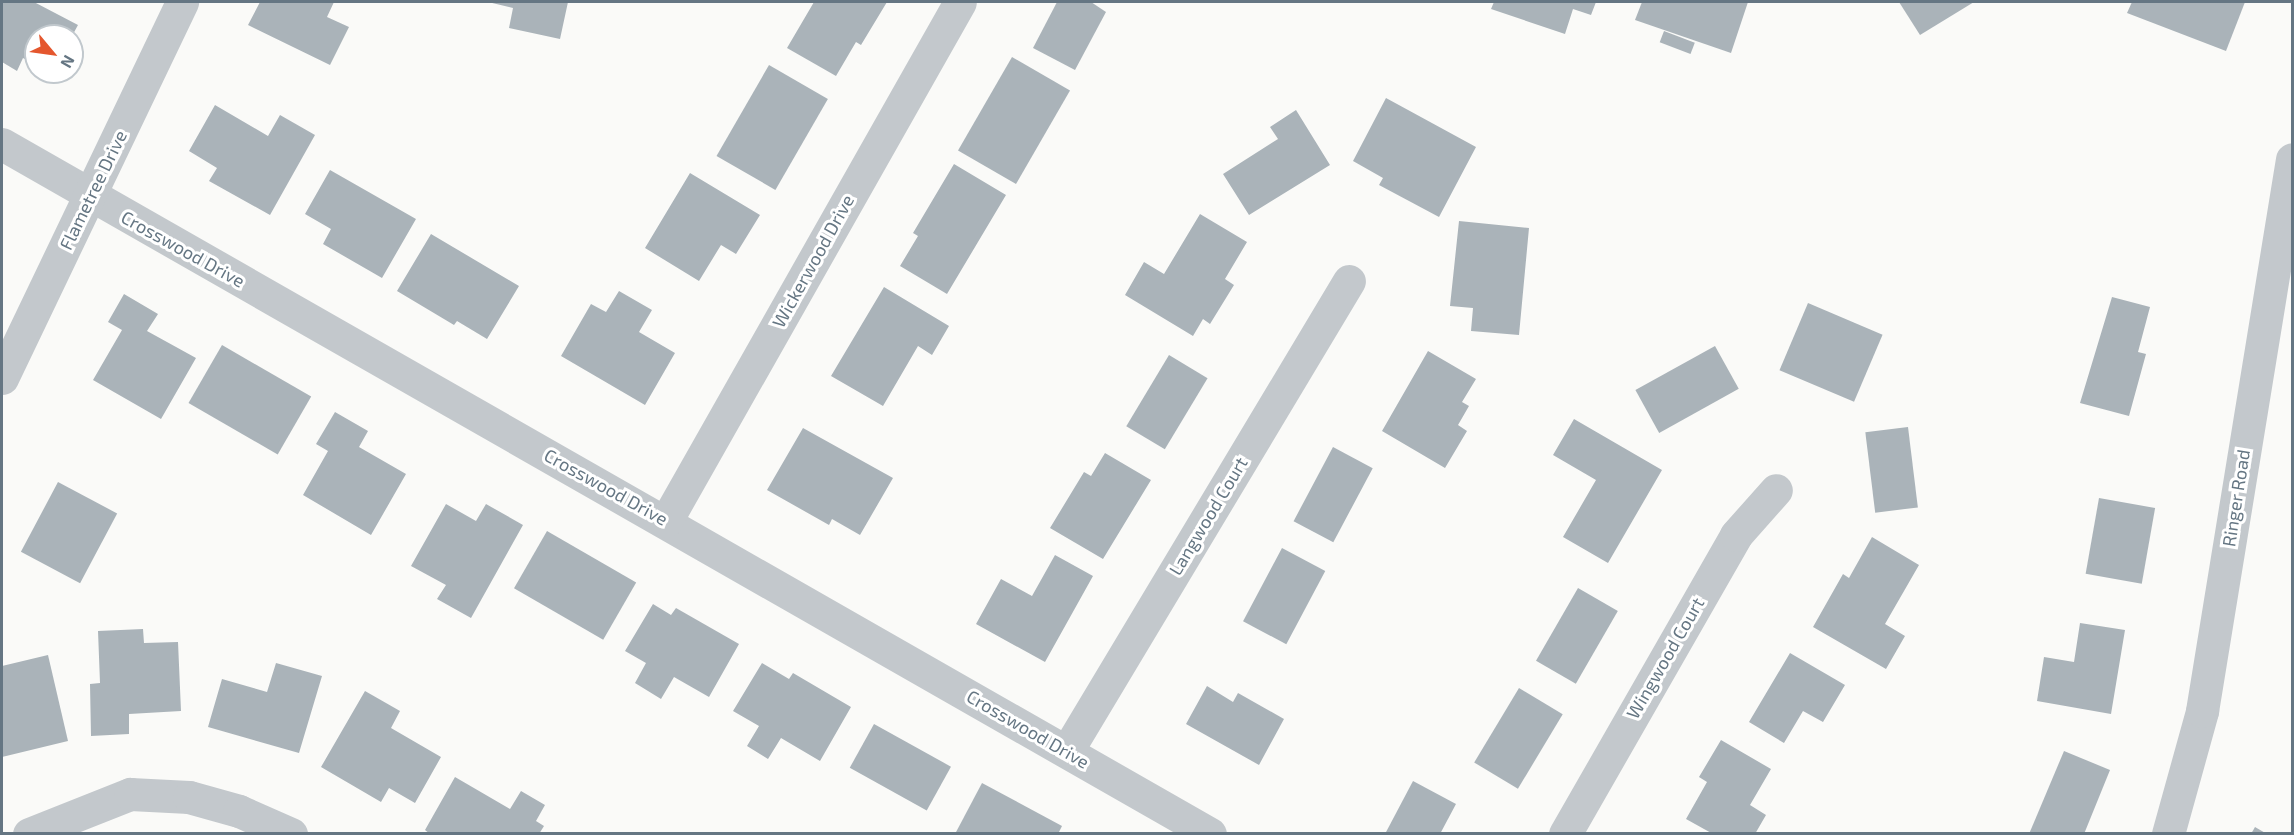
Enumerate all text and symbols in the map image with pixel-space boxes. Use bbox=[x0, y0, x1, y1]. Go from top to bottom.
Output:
north arrow bbox=[24, 24, 84, 84]
text: N bbox=[57, 52, 80, 72]
street label: Flametree Drive bbox=[55, 127, 131, 253]
street label: Wickerwood Drive bbox=[768, 191, 858, 331]
street label: Crosswood Drive bbox=[117, 206, 249, 292]
street label: Crosswood Drive bbox=[540, 444, 672, 530]
street label: Ringer Road bbox=[2218, 448, 2254, 548]
street label: Langwood Court bbox=[1164, 453, 1252, 579]
street label: Wingwood Court bbox=[1622, 594, 1708, 722]
street label: Crosswood Drive bbox=[963, 685, 1093, 773]

